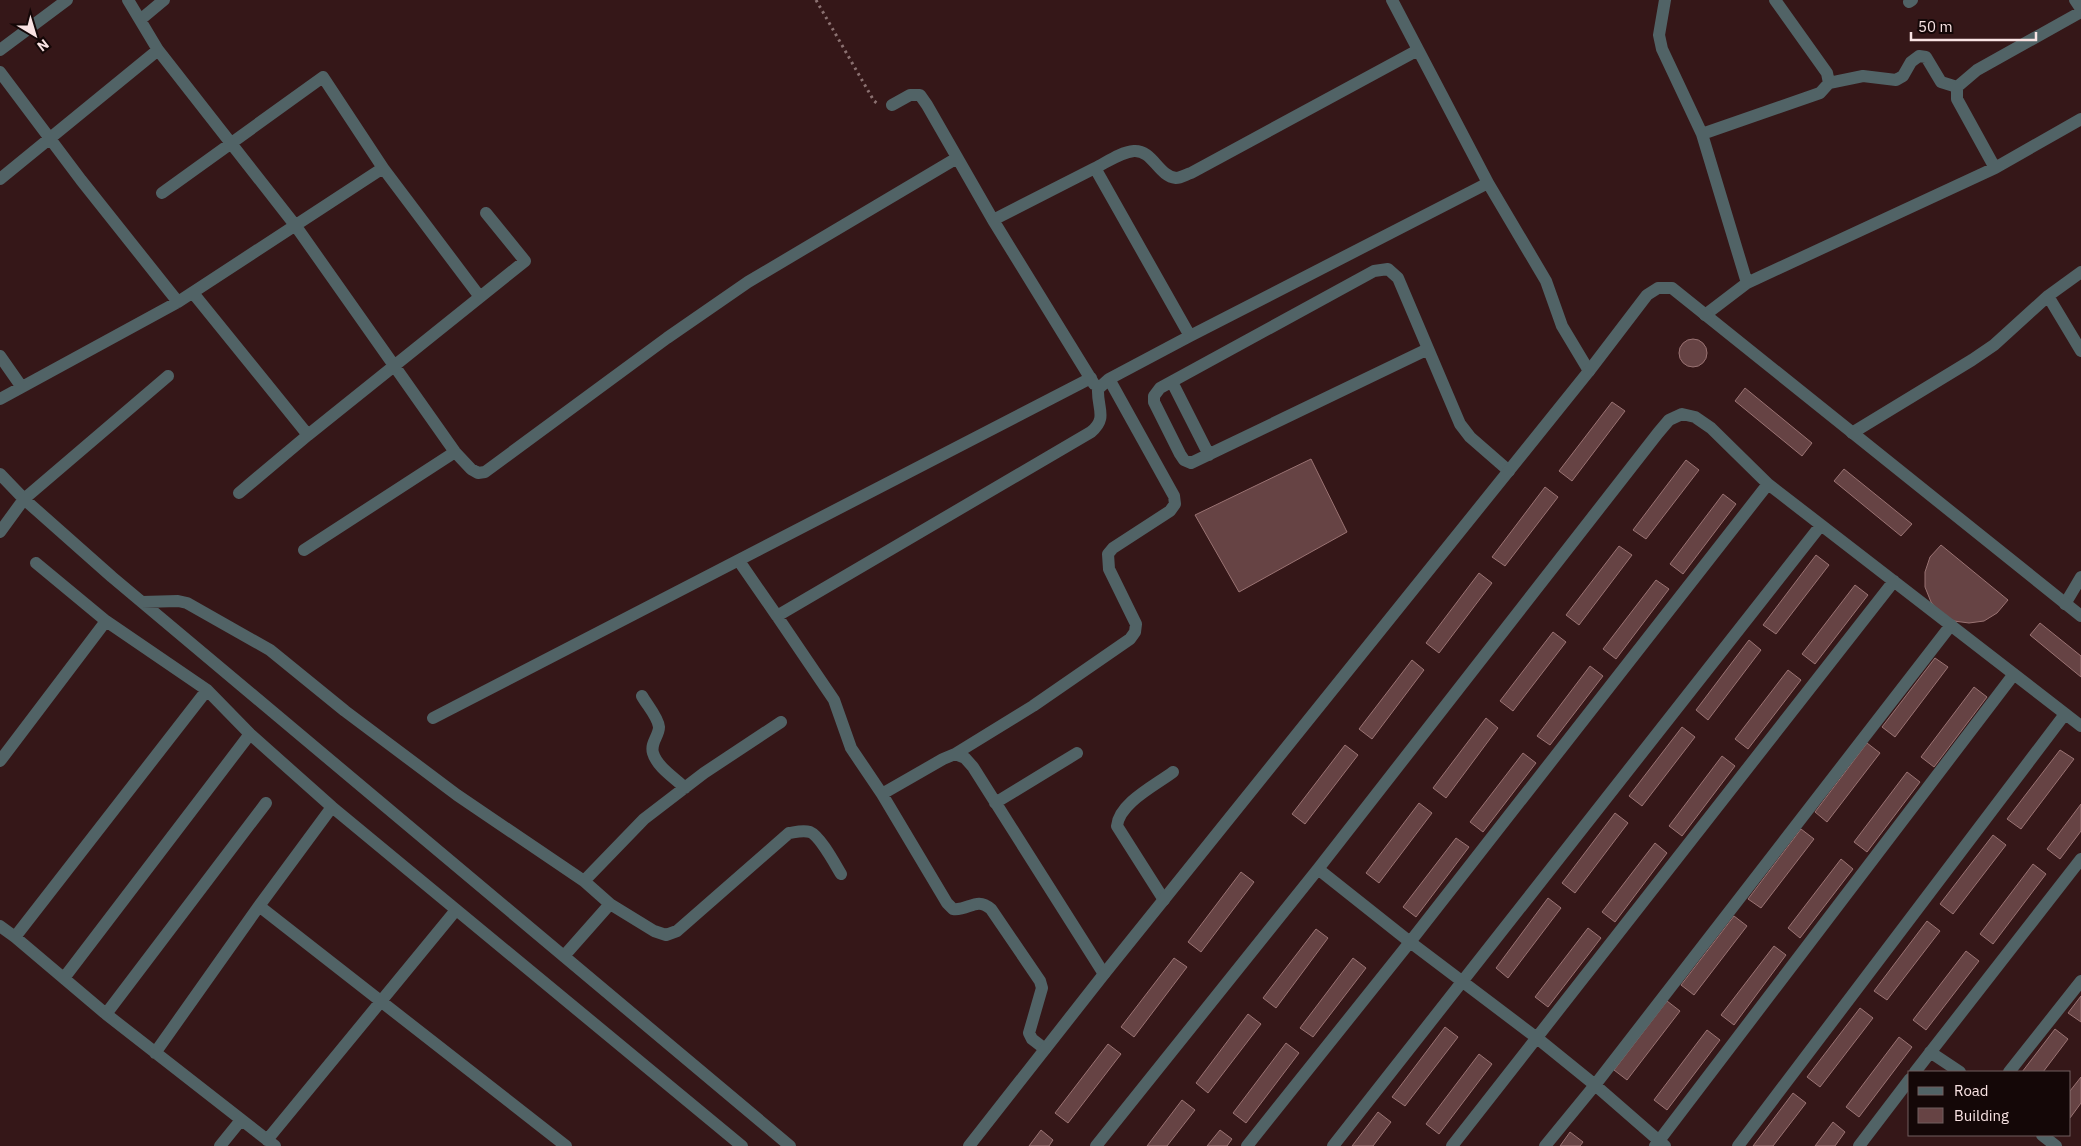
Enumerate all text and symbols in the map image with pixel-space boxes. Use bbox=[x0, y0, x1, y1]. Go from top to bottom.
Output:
north arrow bbox=[10, 10, 60, 60]
scale bar bbox=[1911, 10, 2036, 42]
text: 50 m bbox=[1918, 17, 1953, 36]
text: N bbox=[33, 35, 53, 55]
legend bbox=[1908, 1071, 2071, 1136]
text: Road bbox=[1954, 1081, 1989, 1100]
text: Building bbox=[1954, 1106, 2009, 1125]

